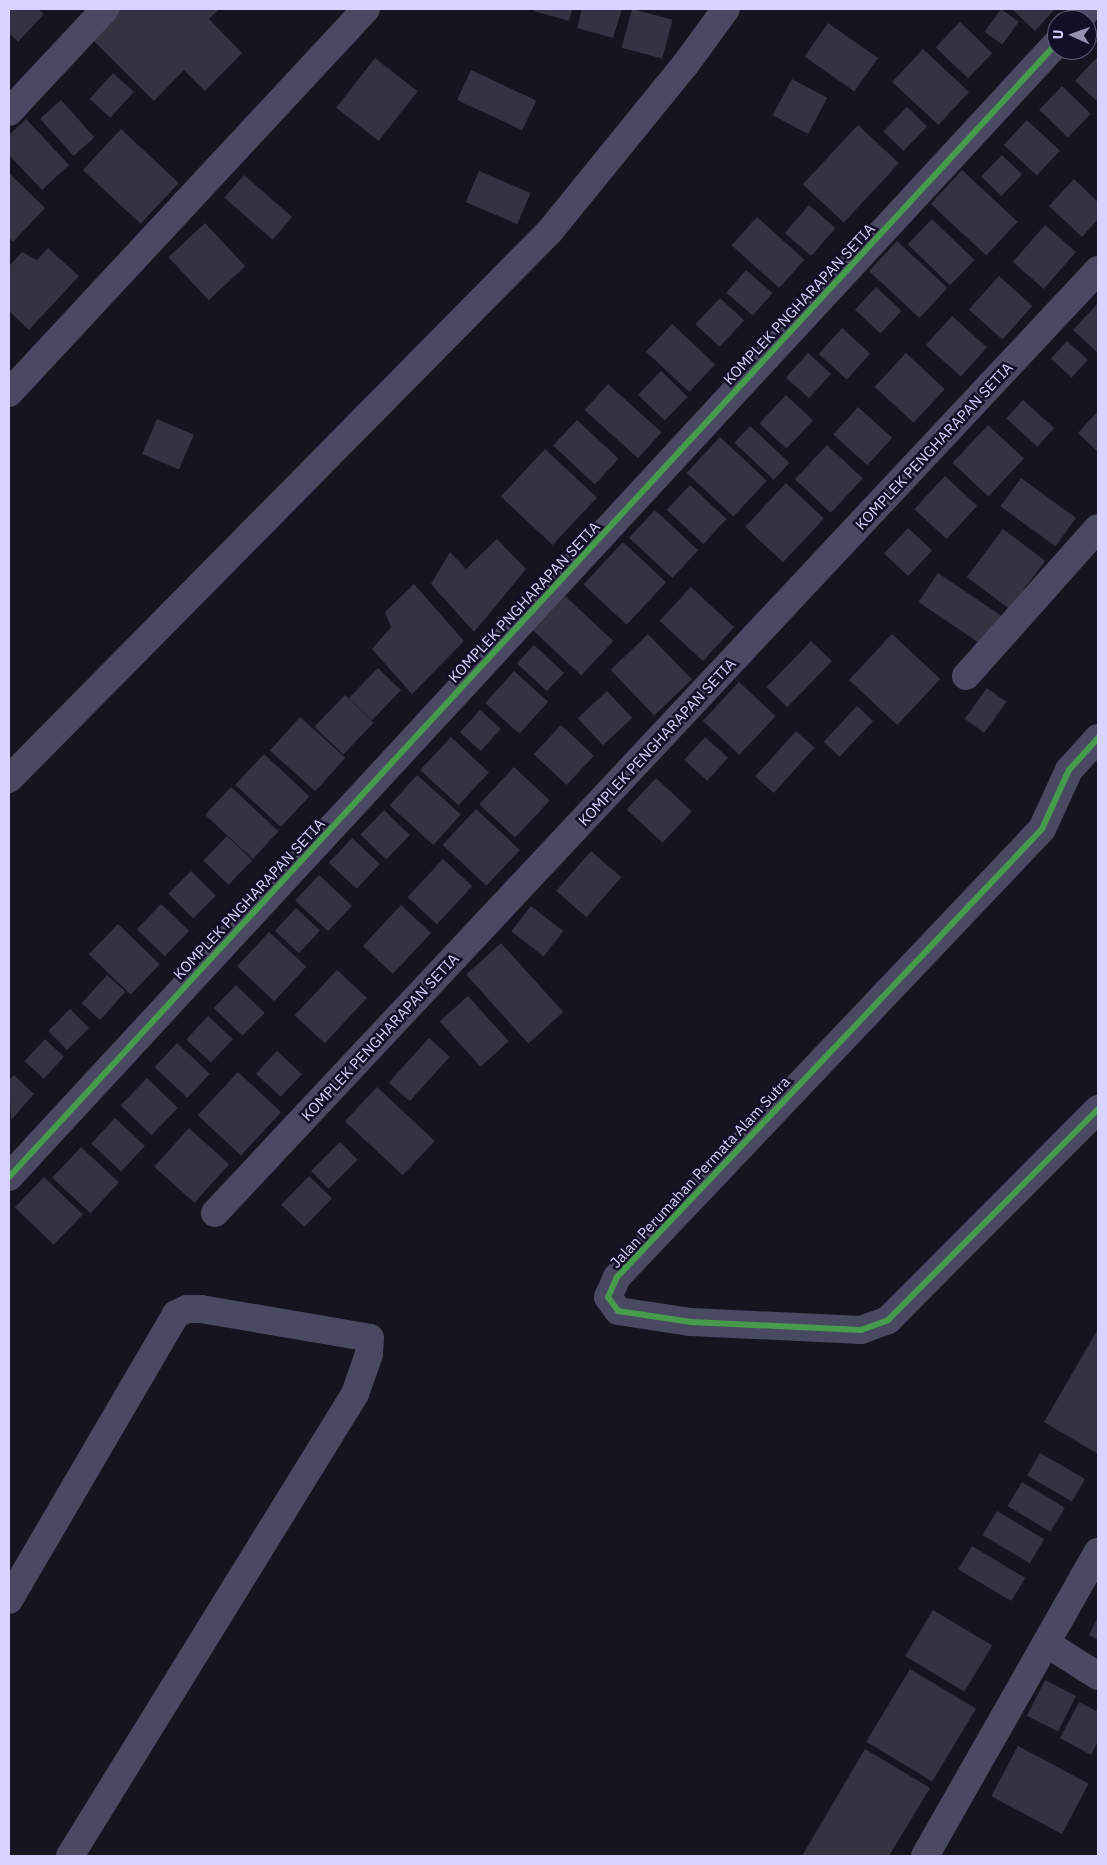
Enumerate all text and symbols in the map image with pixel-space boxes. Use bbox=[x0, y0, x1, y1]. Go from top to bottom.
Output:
north arrow bbox=[1047, 10, 1097, 60]
text: U bbox=[1049, 29, 1067, 40]
street label: KOMPLEK PNGHARAPAN SETIA bbox=[720, 220, 878, 388]
street label: KOMPLEK PENGHARAPAN SETIA bbox=[852, 359, 1016, 533]
street label: KOMPLEK PNGHARAPAN SETIA bbox=[445, 518, 603, 686]
street label: KOMPLEK PENGHARAPAN SETIA bbox=[575, 655, 739, 829]
street label: KOMPLEK PNGHARAPAN SETIA bbox=[170, 815, 328, 983]
street label: KOMPLEK PENGHARAPAN SETIA bbox=[298, 950, 462, 1124]
street label: Jalan Perumahan Permata Alam Sutra bbox=[606, 1073, 794, 1271]

